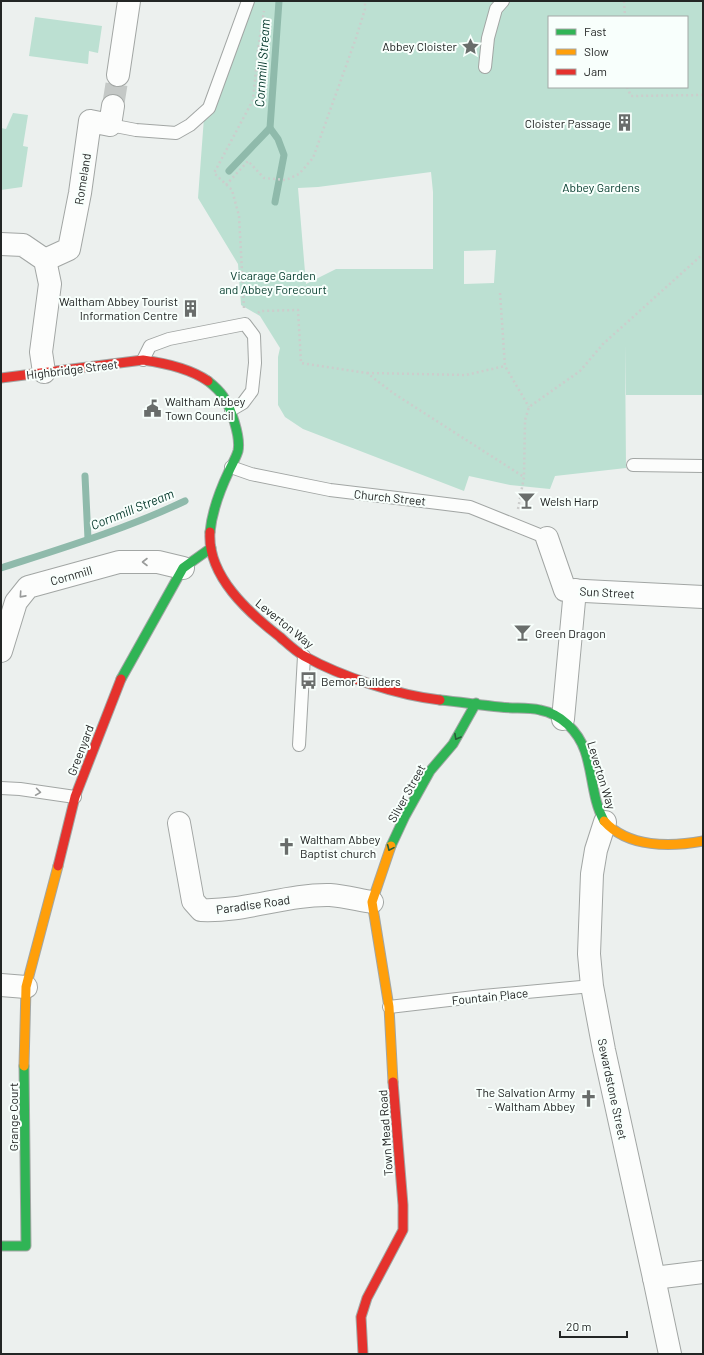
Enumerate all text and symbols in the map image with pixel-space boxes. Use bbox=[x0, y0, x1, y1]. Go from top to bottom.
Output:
legend bbox=[548, 16, 688, 88]
water label: Cornmill Stream bbox=[251, 18, 273, 108]
text: Fast bbox=[584, 24, 607, 38]
place icon: Abbey Cloister bbox=[460, 36, 480, 56]
place label: Abbey Cloister bbox=[382, 39, 458, 53]
text: Slow bbox=[584, 44, 609, 58]
text: Jam bbox=[584, 64, 607, 78]
building icon: Cloister Passage bbox=[614, 113, 634, 133]
place label: Cloister Passage bbox=[525, 116, 611, 130]
street label: Romeland bbox=[71, 152, 93, 206]
park label: Abbey Gardens bbox=[562, 180, 640, 194]
park label: Vicarage Garden and Abbey Forecourt bbox=[219, 268, 327, 296]
place label: Waltham Abbey Tourist Information Centre bbox=[59, 294, 178, 322]
building icon: Waltham Abbey Tourist Information Centre bbox=[181, 298, 201, 318]
street label: Highbridge Street bbox=[25, 356, 119, 382]
place label: Waltham Abbey Town Council bbox=[165, 394, 246, 422]
public building icon: Waltham Abbey Town Council bbox=[142, 398, 162, 418]
water label: Cornmill Stream bbox=[88, 485, 176, 533]
street label: Church Street bbox=[353, 486, 427, 508]
bar icon: Welsh Harp bbox=[517, 491, 537, 511]
place label: Welsh Harp bbox=[540, 494, 599, 508]
one-way arrow bbox=[142, 558, 148, 566]
street label: Cornmill bbox=[48, 562, 94, 588]
street label: Sun Street bbox=[579, 584, 635, 600]
one-way arrow bbox=[19, 590, 27, 598]
street label: Leverton Way bbox=[253, 595, 317, 651]
bar icon: Green Dragon bbox=[512, 623, 532, 643]
place label: Green Dragon bbox=[535, 626, 606, 640]
bus stop icon: Bemor Builders bbox=[298, 671, 318, 691]
place label: Bemor Builders bbox=[321, 674, 401, 688]
street label: Greenyard bbox=[64, 723, 96, 777]
one-way arrow bbox=[454, 733, 462, 740]
street label: Leverton Way bbox=[585, 739, 619, 811]
street label: Silver Street bbox=[384, 762, 428, 824]
one-way arrow bbox=[35, 787, 41, 796]
place label: Waltham Abbey Baptist church bbox=[300, 832, 381, 860]
church icon: Waltham Abbey Baptist church bbox=[277, 836, 297, 856]
one-way arrow bbox=[387, 844, 395, 851]
street label: Paradise Road bbox=[215, 892, 291, 916]
street label: Fountain Place bbox=[451, 985, 529, 1007]
street label: Sewardstone Street bbox=[595, 1037, 631, 1141]
street label: Grange Court bbox=[6, 1083, 20, 1151]
place label: The Salvation Army - Waltham Abbey bbox=[476, 1085, 575, 1113]
street label: Town Mead Road bbox=[375, 1089, 395, 1177]
church icon: The Salvation Army - Waltham Abbey bbox=[578, 1089, 598, 1109]
scale bar bbox=[560, 1313, 627, 1339]
text: 20 m bbox=[566, 1319, 592, 1333]

